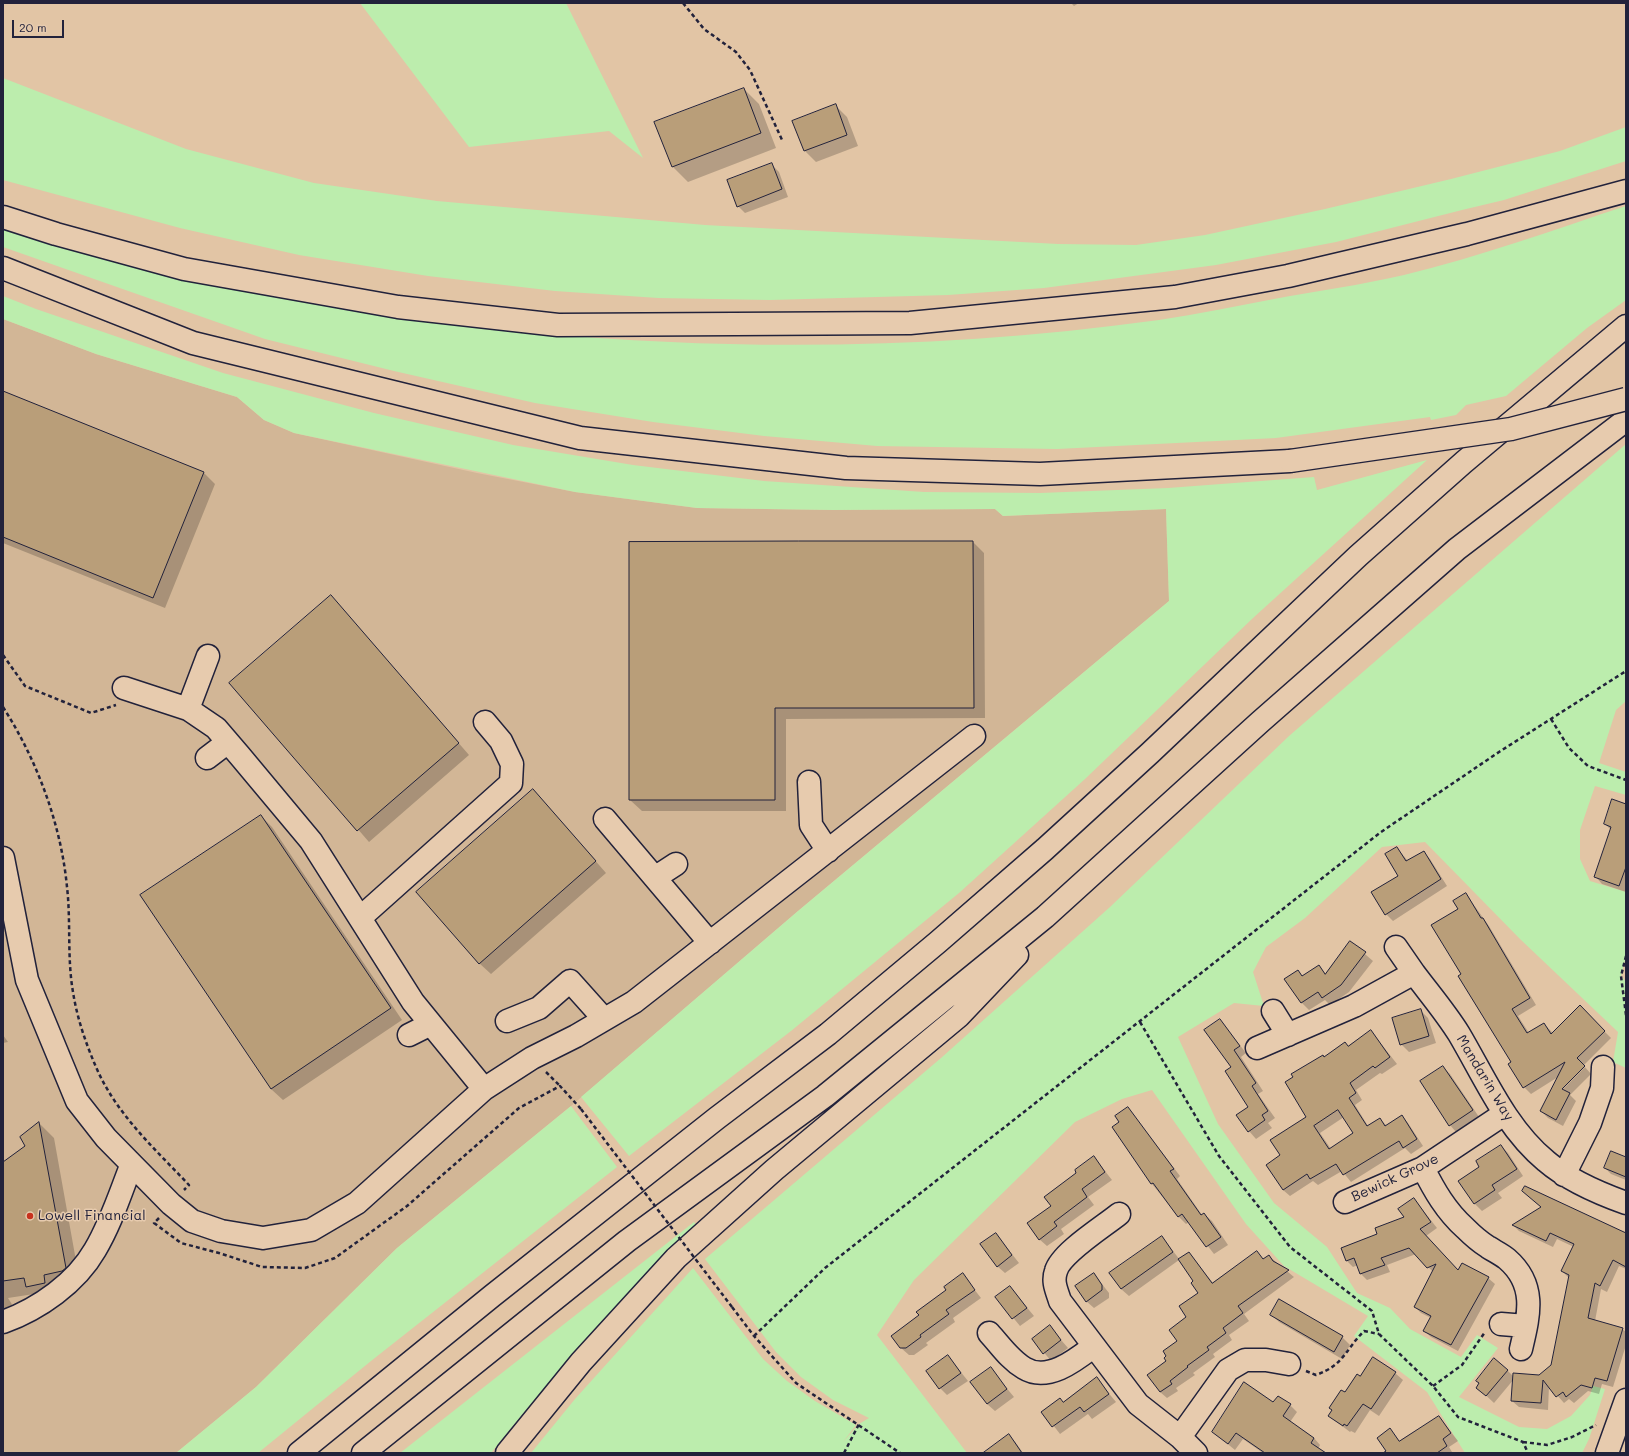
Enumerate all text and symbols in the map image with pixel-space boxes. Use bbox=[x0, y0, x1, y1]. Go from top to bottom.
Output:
scale bar bbox=[14, 12, 66, 38]
text: 20 m bbox=[19, 19, 47, 35]
street label: Mandarin Way bbox=[1453, 1032, 1517, 1124]
street label: Bewick Grove bbox=[1349, 1150, 1441, 1206]
place label: Lowell Financial bbox=[38, 1208, 146, 1224]
marker: Lowell Financial bbox=[25, 1211, 35, 1221]

